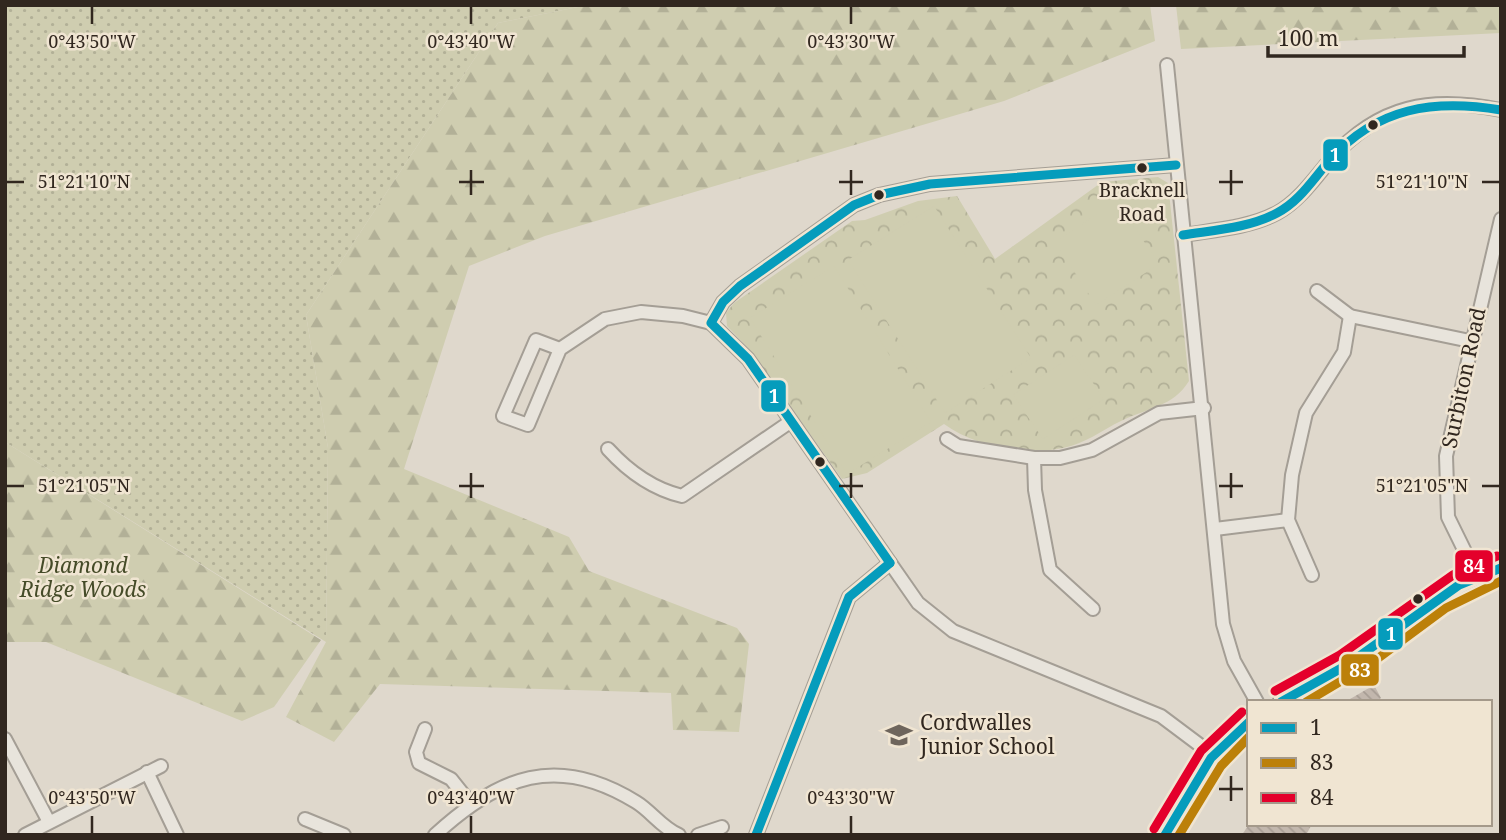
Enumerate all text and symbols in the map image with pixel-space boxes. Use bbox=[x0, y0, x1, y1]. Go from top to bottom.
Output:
scale bar bbox=[1268, 14, 1464, 58]
text: 100 m bbox=[1278, 24, 1339, 52]
text: 0°43'50"W bbox=[48, 29, 136, 53]
text: 0°43'40"W bbox=[427, 29, 515, 53]
text: 0°43'30"W bbox=[807, 29, 895, 53]
unlabelled marker bbox=[1366, 118, 1380, 132]
line badge: 1 bbox=[1322, 138, 1349, 172]
text: 1 bbox=[1330, 142, 1340, 168]
marker: Bracknell Road bbox=[1135, 161, 1149, 175]
text: 51°21'10"N bbox=[38, 169, 131, 193]
text: 51°21'10"N bbox=[1376, 169, 1469, 193]
place label: Bracknell Road bbox=[1099, 177, 1185, 227]
unlabelled marker bbox=[872, 188, 886, 202]
street label: Surbiton Road bbox=[1434, 305, 1492, 451]
line badge: 1 bbox=[760, 379, 787, 413]
text: 1 bbox=[769, 383, 779, 409]
unlabelled marker bbox=[813, 455, 827, 469]
text: 51°21'05"N bbox=[38, 473, 131, 497]
text: 51°21'05"N bbox=[1376, 473, 1469, 497]
line badge: 84 bbox=[1454, 549, 1494, 583]
park label: Diamond Ridge Woods bbox=[19, 551, 147, 603]
text: 84 bbox=[1463, 553, 1485, 579]
unlabelled marker bbox=[1411, 592, 1425, 606]
line badge: 1 bbox=[1377, 617, 1404, 651]
text: 1 bbox=[1386, 621, 1396, 647]
line badge: 83 bbox=[1340, 653, 1380, 687]
text: 83 bbox=[1349, 657, 1371, 683]
legend bbox=[1247, 700, 1492, 826]
place label: Cordwalles Junior School bbox=[919, 708, 1055, 760]
text: 1 bbox=[1310, 713, 1322, 741]
school or university icon: Cordwalles Junior School bbox=[884, 720, 914, 750]
text: 83 bbox=[1310, 748, 1333, 776]
text: 84 bbox=[1310, 783, 1334, 811]
text: 0°43'50"W bbox=[48, 785, 136, 809]
text: 0°43'40"W bbox=[427, 785, 515, 809]
text: 0°43'30"W bbox=[807, 785, 895, 809]

